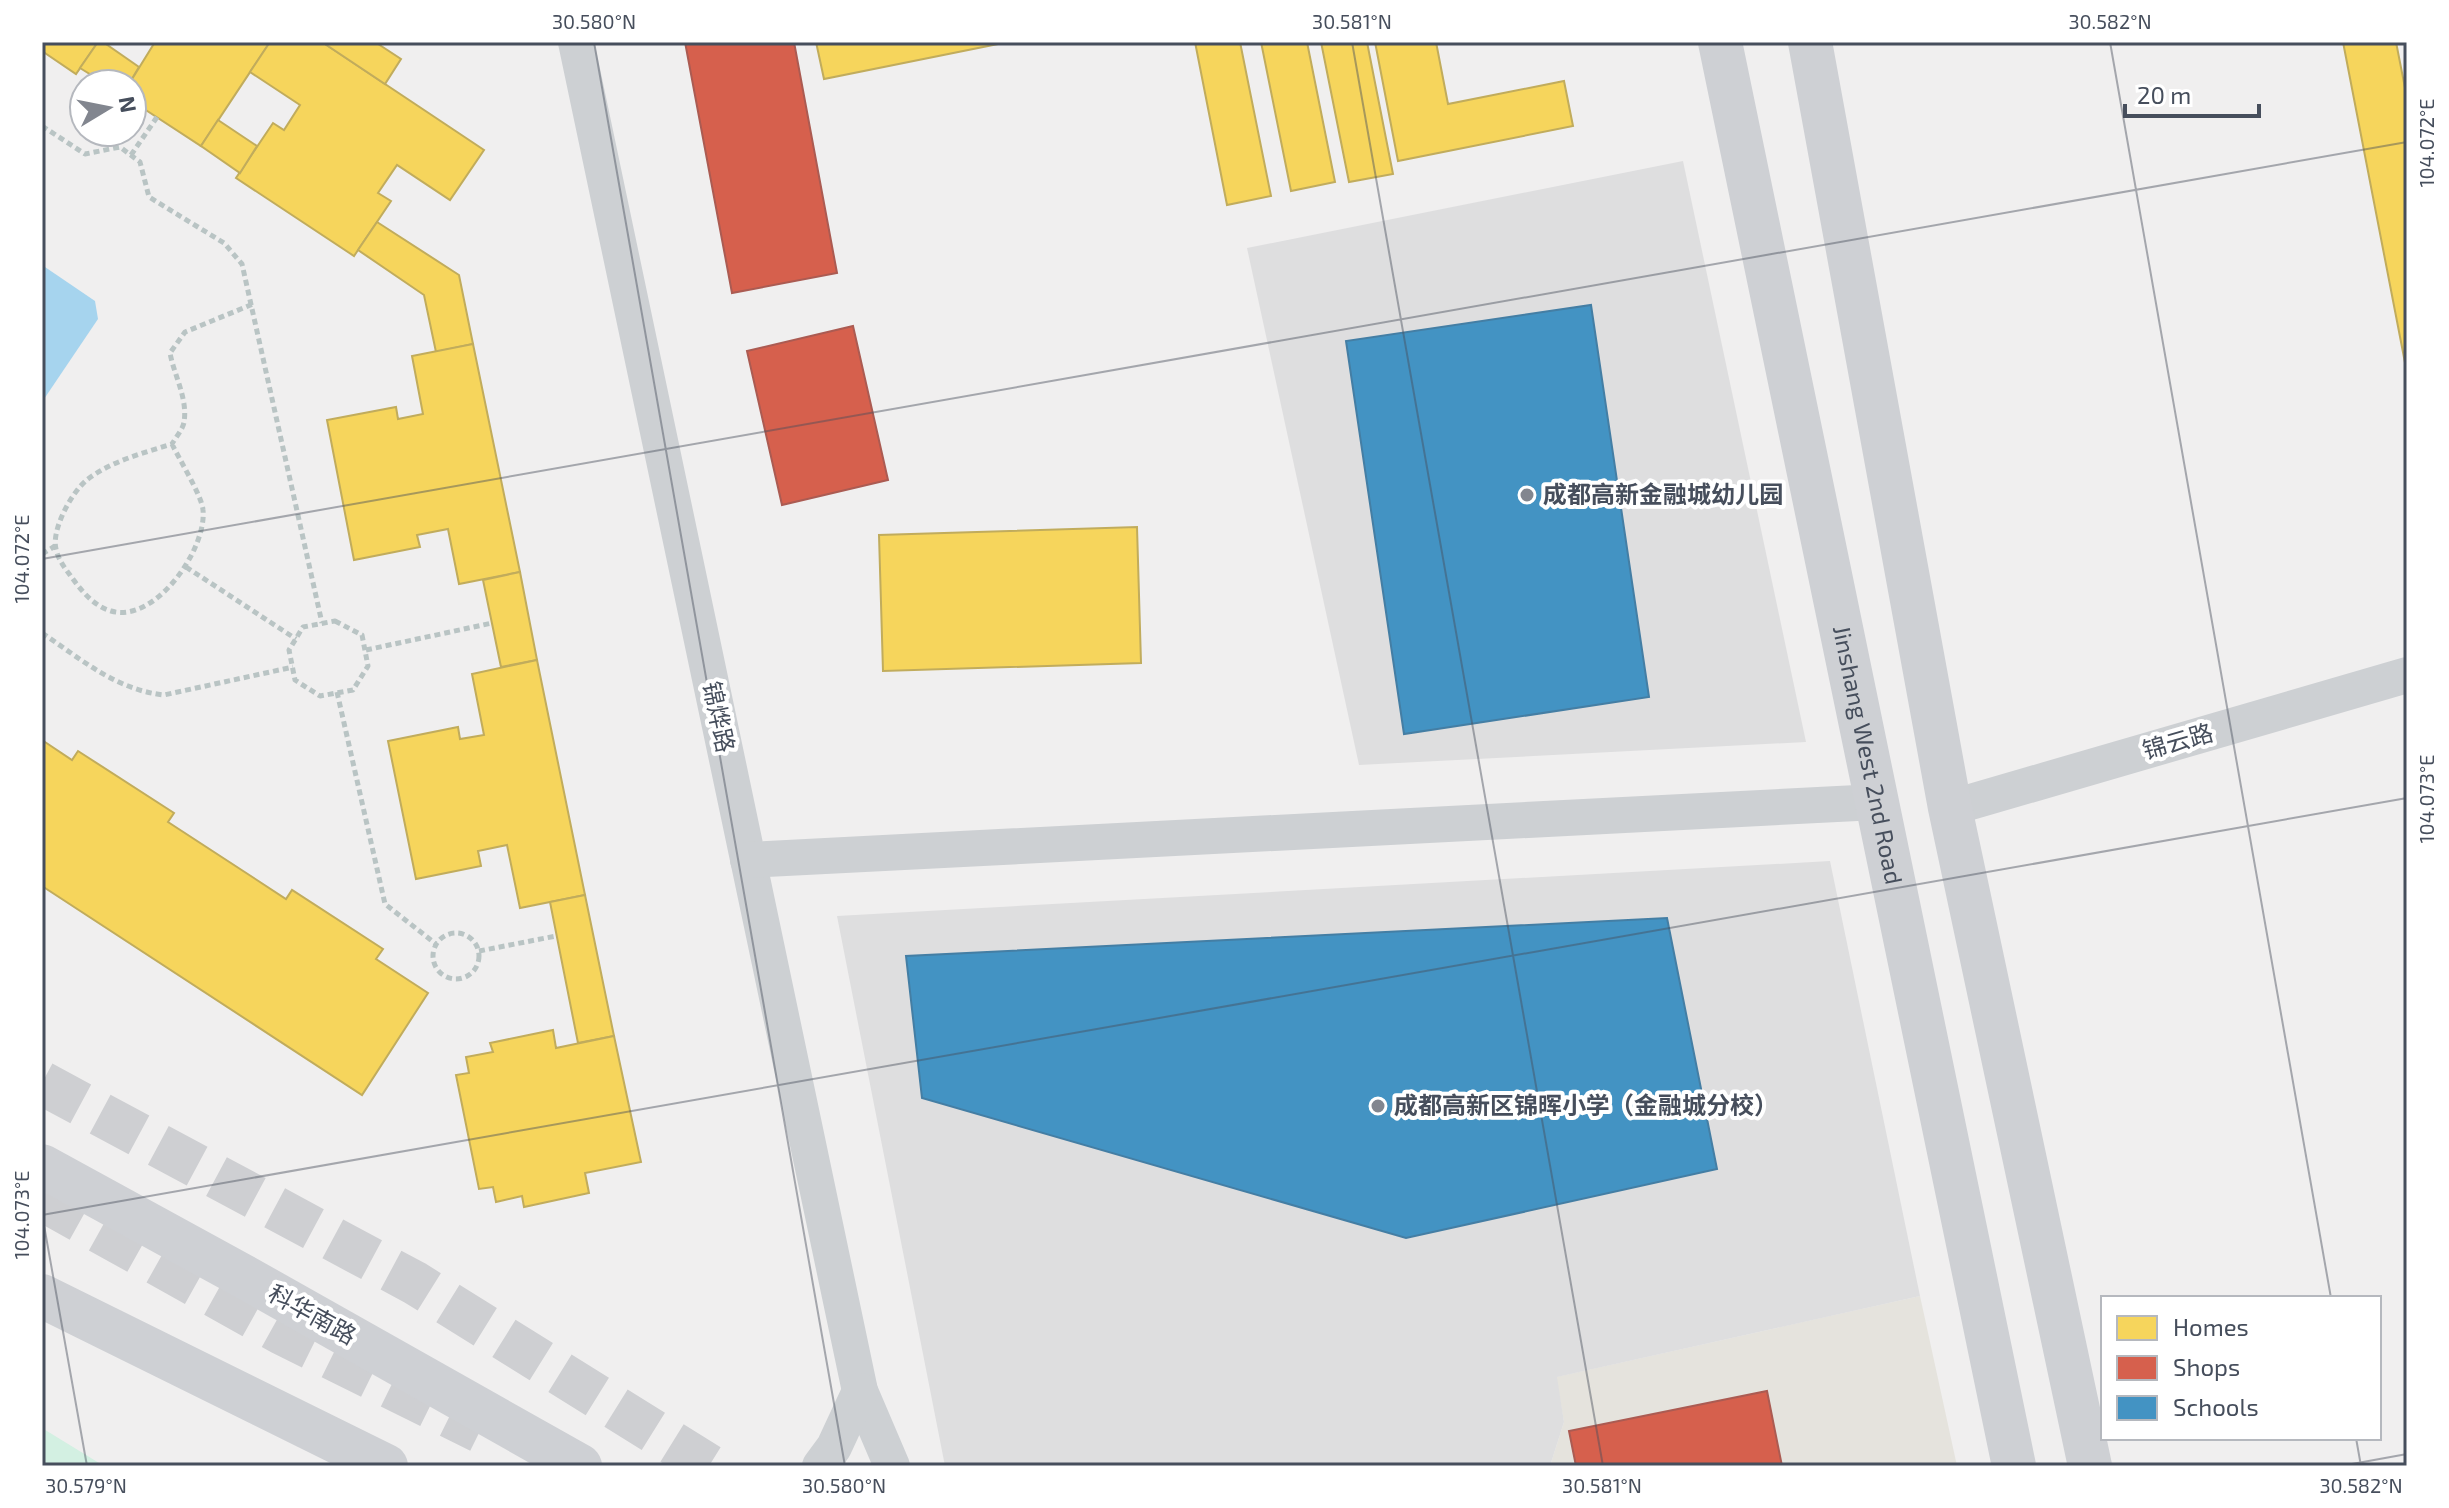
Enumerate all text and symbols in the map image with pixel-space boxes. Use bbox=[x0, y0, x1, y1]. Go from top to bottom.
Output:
text: 30.580°N bbox=[552, 9, 636, 33]
text: 30.581°N bbox=[1312, 9, 1392, 33]
text: 30.582°N bbox=[2068, 9, 2152, 33]
north arrow bbox=[68, 68, 148, 148]
scale bar bbox=[2125, 68, 2259, 118]
text: 20 m bbox=[2137, 80, 2191, 109]
text: N bbox=[114, 94, 143, 114]
text: 104.072°E bbox=[2414, 99, 2438, 187]
place label: 成都高新金融城幼儿园 bbox=[1543, 479, 1783, 508]
marker: 成都高新金融城幼儿园 bbox=[1518, 486, 1536, 504]
text: 104.072°E bbox=[9, 515, 33, 603]
street label: Jinshang West 2nd Road bbox=[1828, 623, 1910, 887]
street label: 锦烨路 bbox=[698, 678, 741, 755]
street label: 锦云路 bbox=[2139, 717, 2216, 764]
text: 104.073°E bbox=[2414, 755, 2438, 843]
place label: 成都高新区锦晖小学（金融城分校） bbox=[1394, 1090, 1778, 1119]
marker: 成都高新区锦晖小学（金融城分校） bbox=[1369, 1097, 1387, 1115]
text: 104.073°E bbox=[9, 1171, 33, 1259]
street label: 科华南路 bbox=[264, 1278, 362, 1350]
legend bbox=[2101, 1296, 2381, 1440]
text: Homes bbox=[2173, 1312, 2249, 1341]
text: Shops bbox=[2173, 1352, 2240, 1381]
text: Schools bbox=[2173, 1392, 2259, 1421]
text: 30.579°N bbox=[45, 1473, 127, 1497]
text: 30.580°N bbox=[802, 1473, 886, 1497]
text: 30.581°N bbox=[1562, 1473, 1642, 1497]
text: 30.582°N bbox=[2319, 1473, 2403, 1497]

